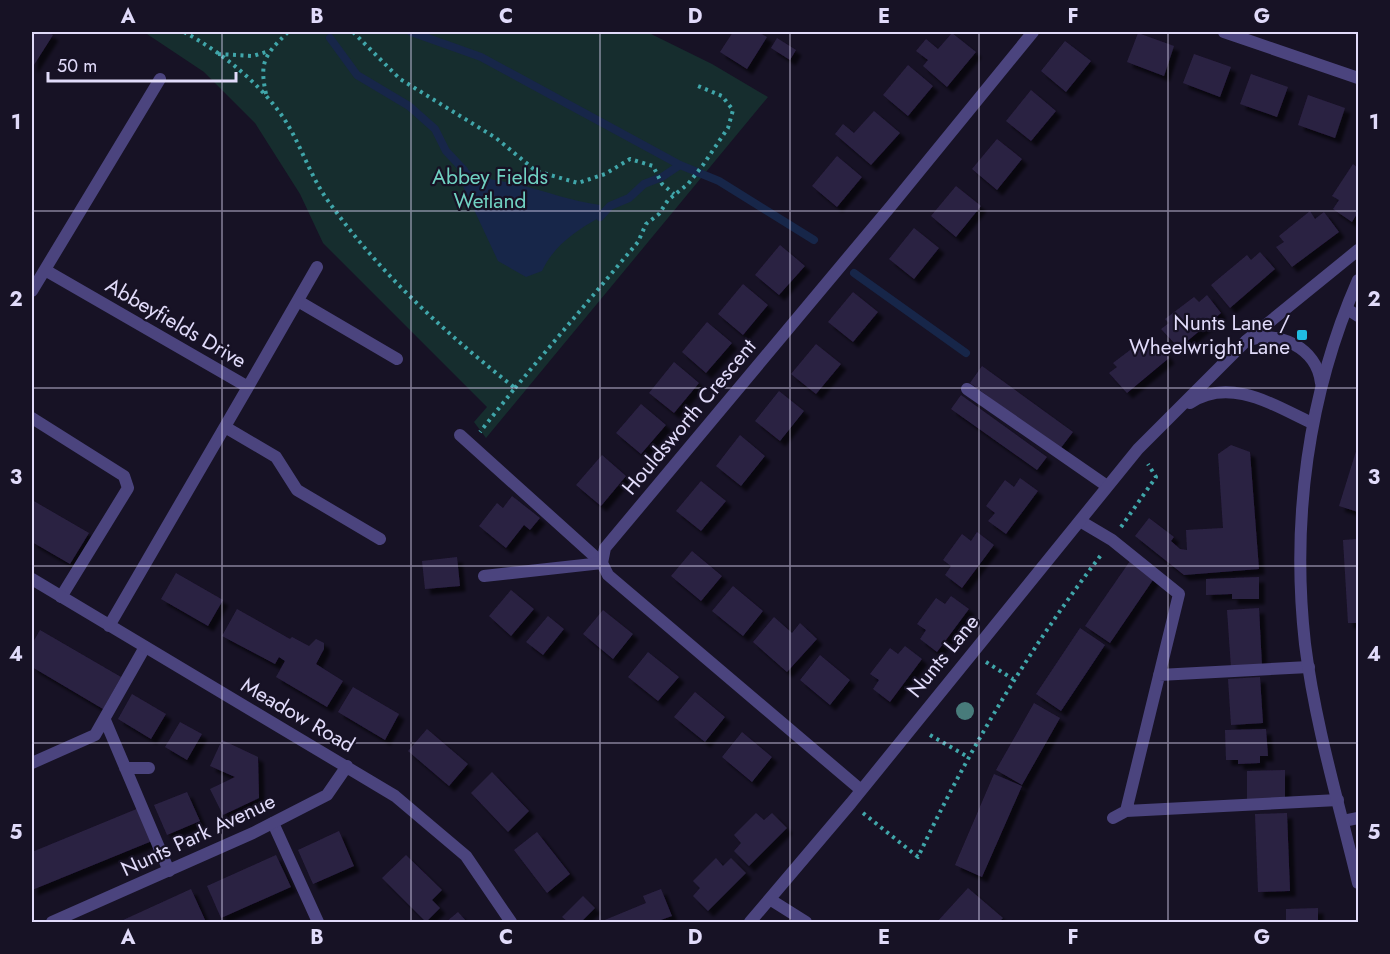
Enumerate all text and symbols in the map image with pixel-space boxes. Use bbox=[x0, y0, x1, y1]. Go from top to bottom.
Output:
text: A bbox=[120, 2, 136, 31]
text: B bbox=[310, 2, 324, 31]
text: C bbox=[499, 2, 513, 31]
text: D bbox=[688, 2, 702, 31]
text: E bbox=[878, 2, 890, 31]
text: F bbox=[1067, 2, 1079, 31]
text: G bbox=[1254, 2, 1270, 31]
scale bar bbox=[48, 45, 236, 83]
text: 50 m bbox=[57, 53, 97, 79]
text: 1 bbox=[11, 108, 21, 137]
text: 1 bbox=[1369, 108, 1379, 137]
park label: Abbey Fields Wetland bbox=[432, 162, 548, 216]
street label: Abbeyfields Drive bbox=[100, 270, 252, 376]
text: 2 bbox=[9, 285, 23, 314]
text: 2 bbox=[1367, 285, 1381, 314]
place label: Nunts Lane / Wheelwright Lane bbox=[1129, 308, 1290, 362]
marker: Nunts Lane / Wheelwright Lane bbox=[1295, 328, 1309, 342]
street label: Houldsworth Crescent bbox=[615, 333, 763, 501]
text: 3 bbox=[10, 463, 22, 492]
text: 3 bbox=[1368, 463, 1380, 492]
street label: Nunts Lane bbox=[900, 608, 986, 704]
text: 4 bbox=[9, 640, 23, 669]
text: 4 bbox=[1367, 640, 1381, 669]
street label: Meadow Road bbox=[236, 670, 360, 760]
street label: Nunts Park Avenue bbox=[116, 786, 280, 884]
text: 5 bbox=[10, 818, 23, 847]
text: 5 bbox=[1368, 818, 1381, 847]
text: A bbox=[120, 923, 136, 952]
text: B bbox=[310, 923, 324, 952]
text: C bbox=[499, 923, 513, 952]
text: D bbox=[688, 923, 702, 952]
text: E bbox=[878, 923, 890, 952]
text: F bbox=[1067, 923, 1079, 952]
text: G bbox=[1254, 923, 1270, 952]

